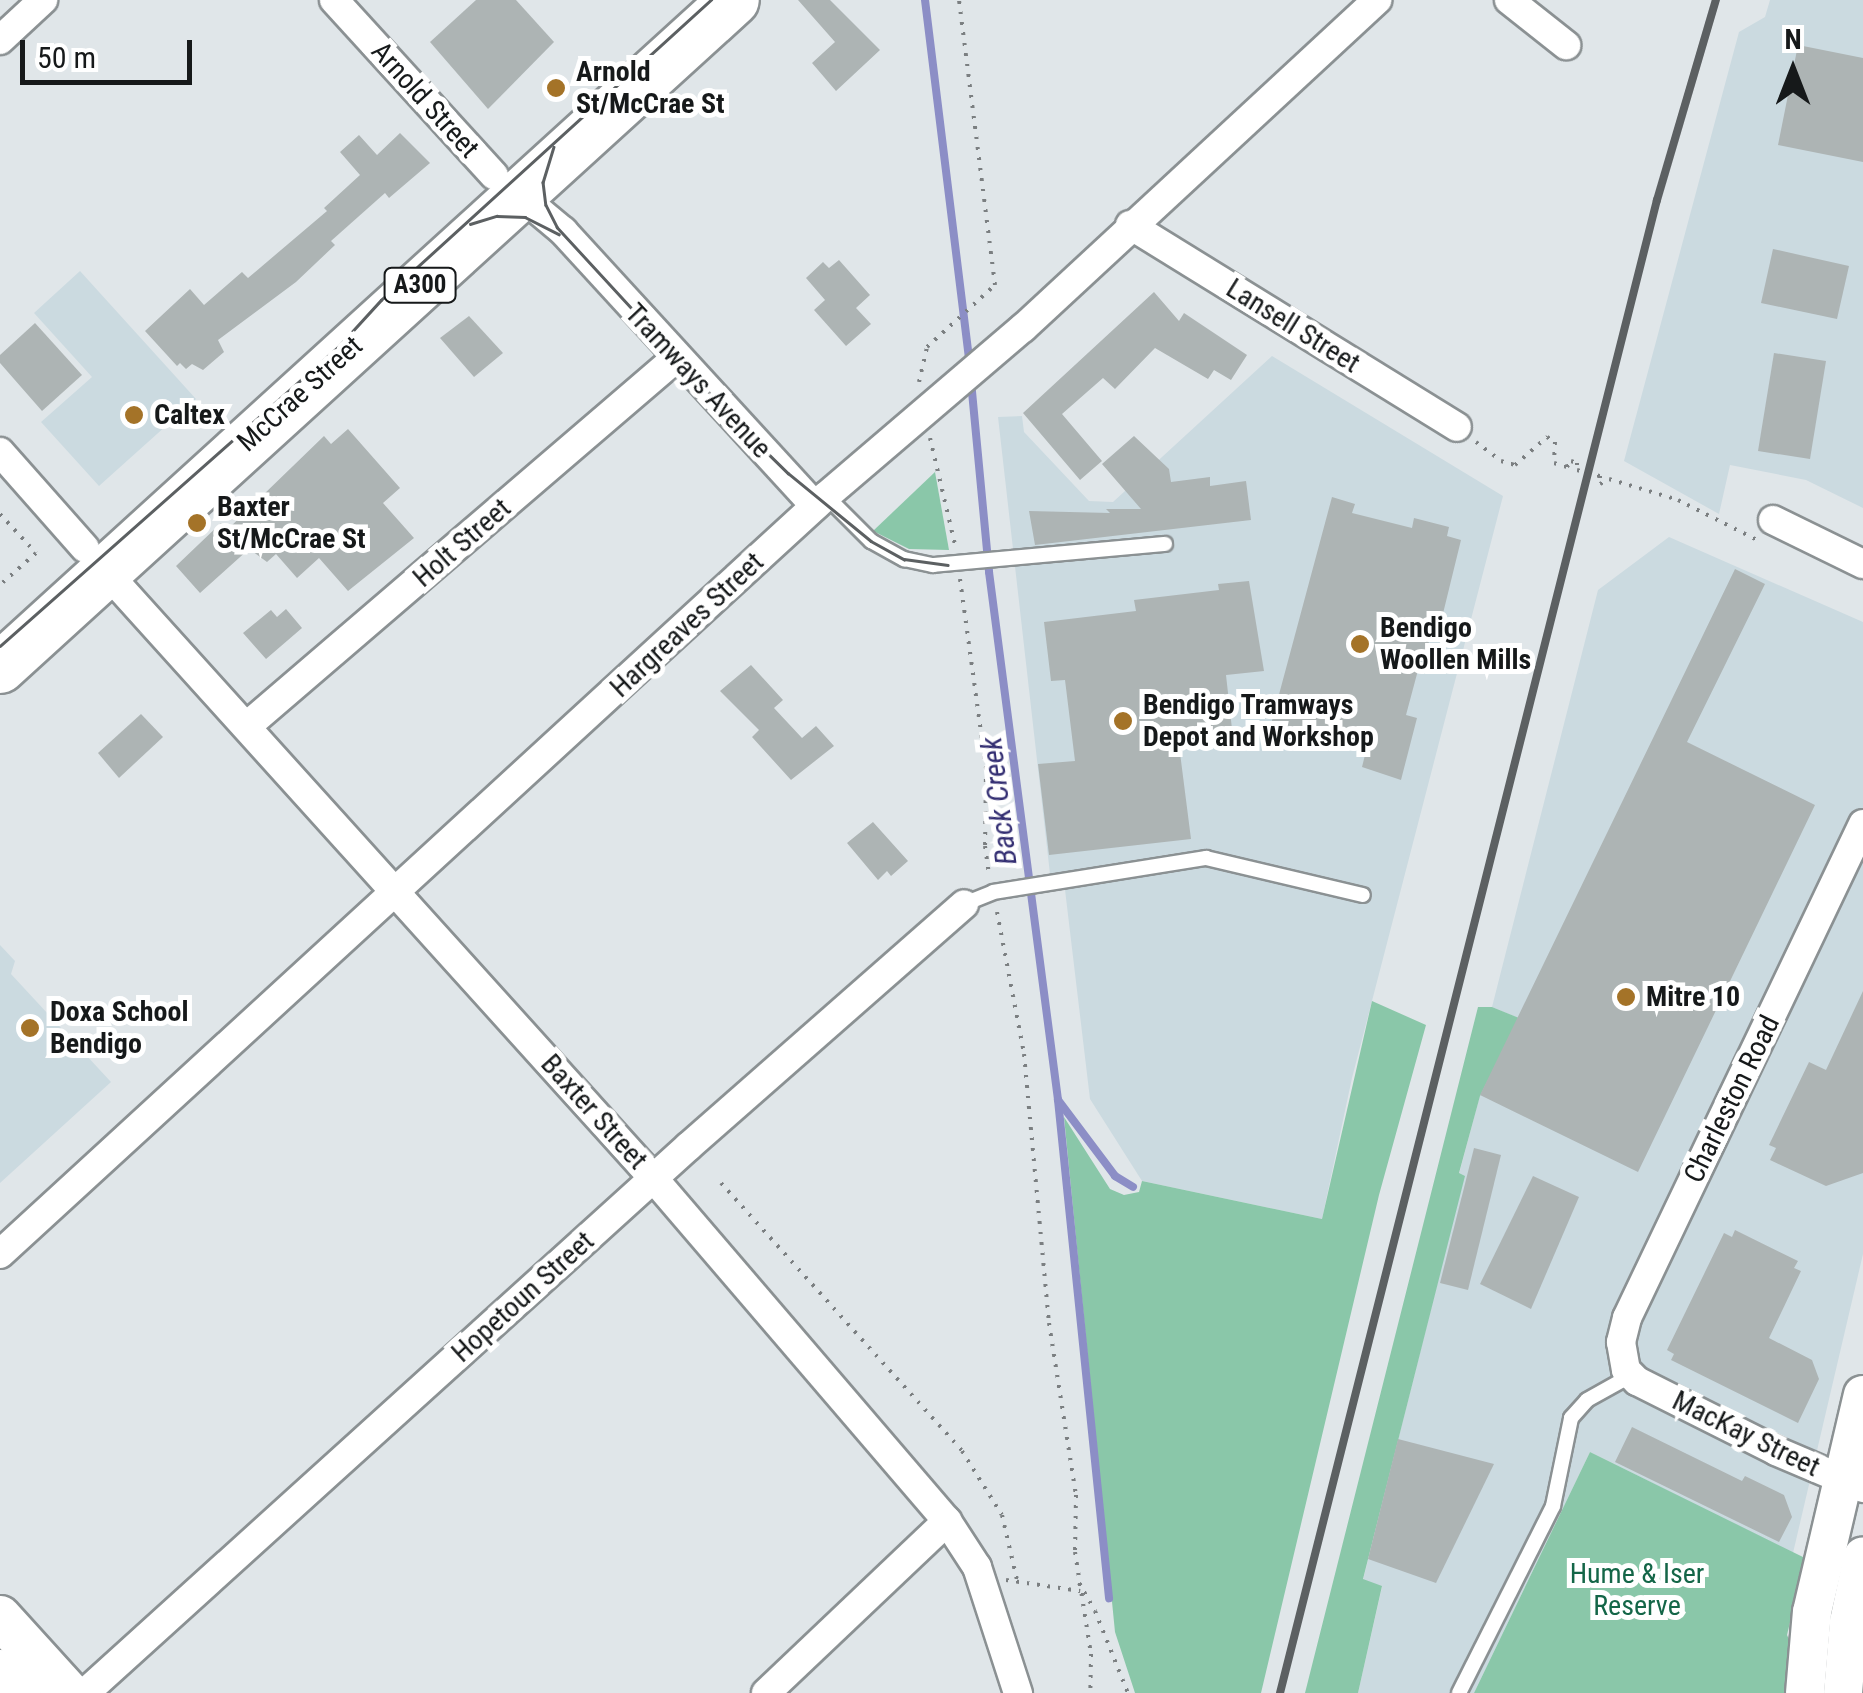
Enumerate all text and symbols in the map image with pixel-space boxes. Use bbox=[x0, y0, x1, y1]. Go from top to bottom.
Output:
scale bar bbox=[25, 20, 198, 82]
north arrow bbox=[1743, 20, 1843, 120]
text: N bbox=[1784, 23, 1802, 56]
street label: Arnold Street bbox=[364, 35, 486, 165]
text: 50 m bbox=[37, 40, 96, 75]
place label: Arnold St/McCrae St bbox=[576, 55, 725, 121]
marker: Arnold St/McCrae St bbox=[545, 77, 567, 99]
road number: A300 bbox=[382, 265, 458, 305]
street label: Lansell Street bbox=[1220, 272, 1366, 380]
street label: Tramways Avenue bbox=[618, 297, 778, 465]
street label: McCrae Street bbox=[231, 329, 369, 459]
place label: Caltex bbox=[154, 398, 225, 432]
marker: Caltex bbox=[123, 404, 145, 426]
place label: Baxter St/McCrae St bbox=[217, 490, 366, 556]
street label: Holt Street bbox=[406, 492, 518, 594]
marker: Baxter St/McCrae St bbox=[186, 512, 208, 534]
street label: Hargreaves Street bbox=[603, 545, 771, 705]
place label: Bendigo Woollen Mills bbox=[1380, 611, 1531, 677]
marker: Bendigo Woollen Mills bbox=[1349, 633, 1371, 655]
place label: Bendigo Tramways Depot and Workshop bbox=[1143, 688, 1374, 754]
marker: Bendigo Tramways Depot and Workshop bbox=[1112, 710, 1134, 732]
water label: Back Creek bbox=[973, 735, 1025, 867]
place label: Mitre 10 bbox=[1646, 980, 1740, 1014]
marker: Mitre 10 bbox=[1615, 986, 1637, 1008]
place label: Doxa School Bendigo bbox=[50, 995, 188, 1061]
street label: Charleston Road bbox=[1677, 1010, 1787, 1188]
marker: Doxa School Bendigo bbox=[19, 1017, 41, 1039]
street label: Baxter Street bbox=[534, 1048, 654, 1176]
street label: Hopetoun Street bbox=[445, 1224, 601, 1370]
street label: MacKay Street bbox=[1667, 1384, 1825, 1484]
park label: Hume & Iser Reserve bbox=[1570, 1557, 1704, 1623]

